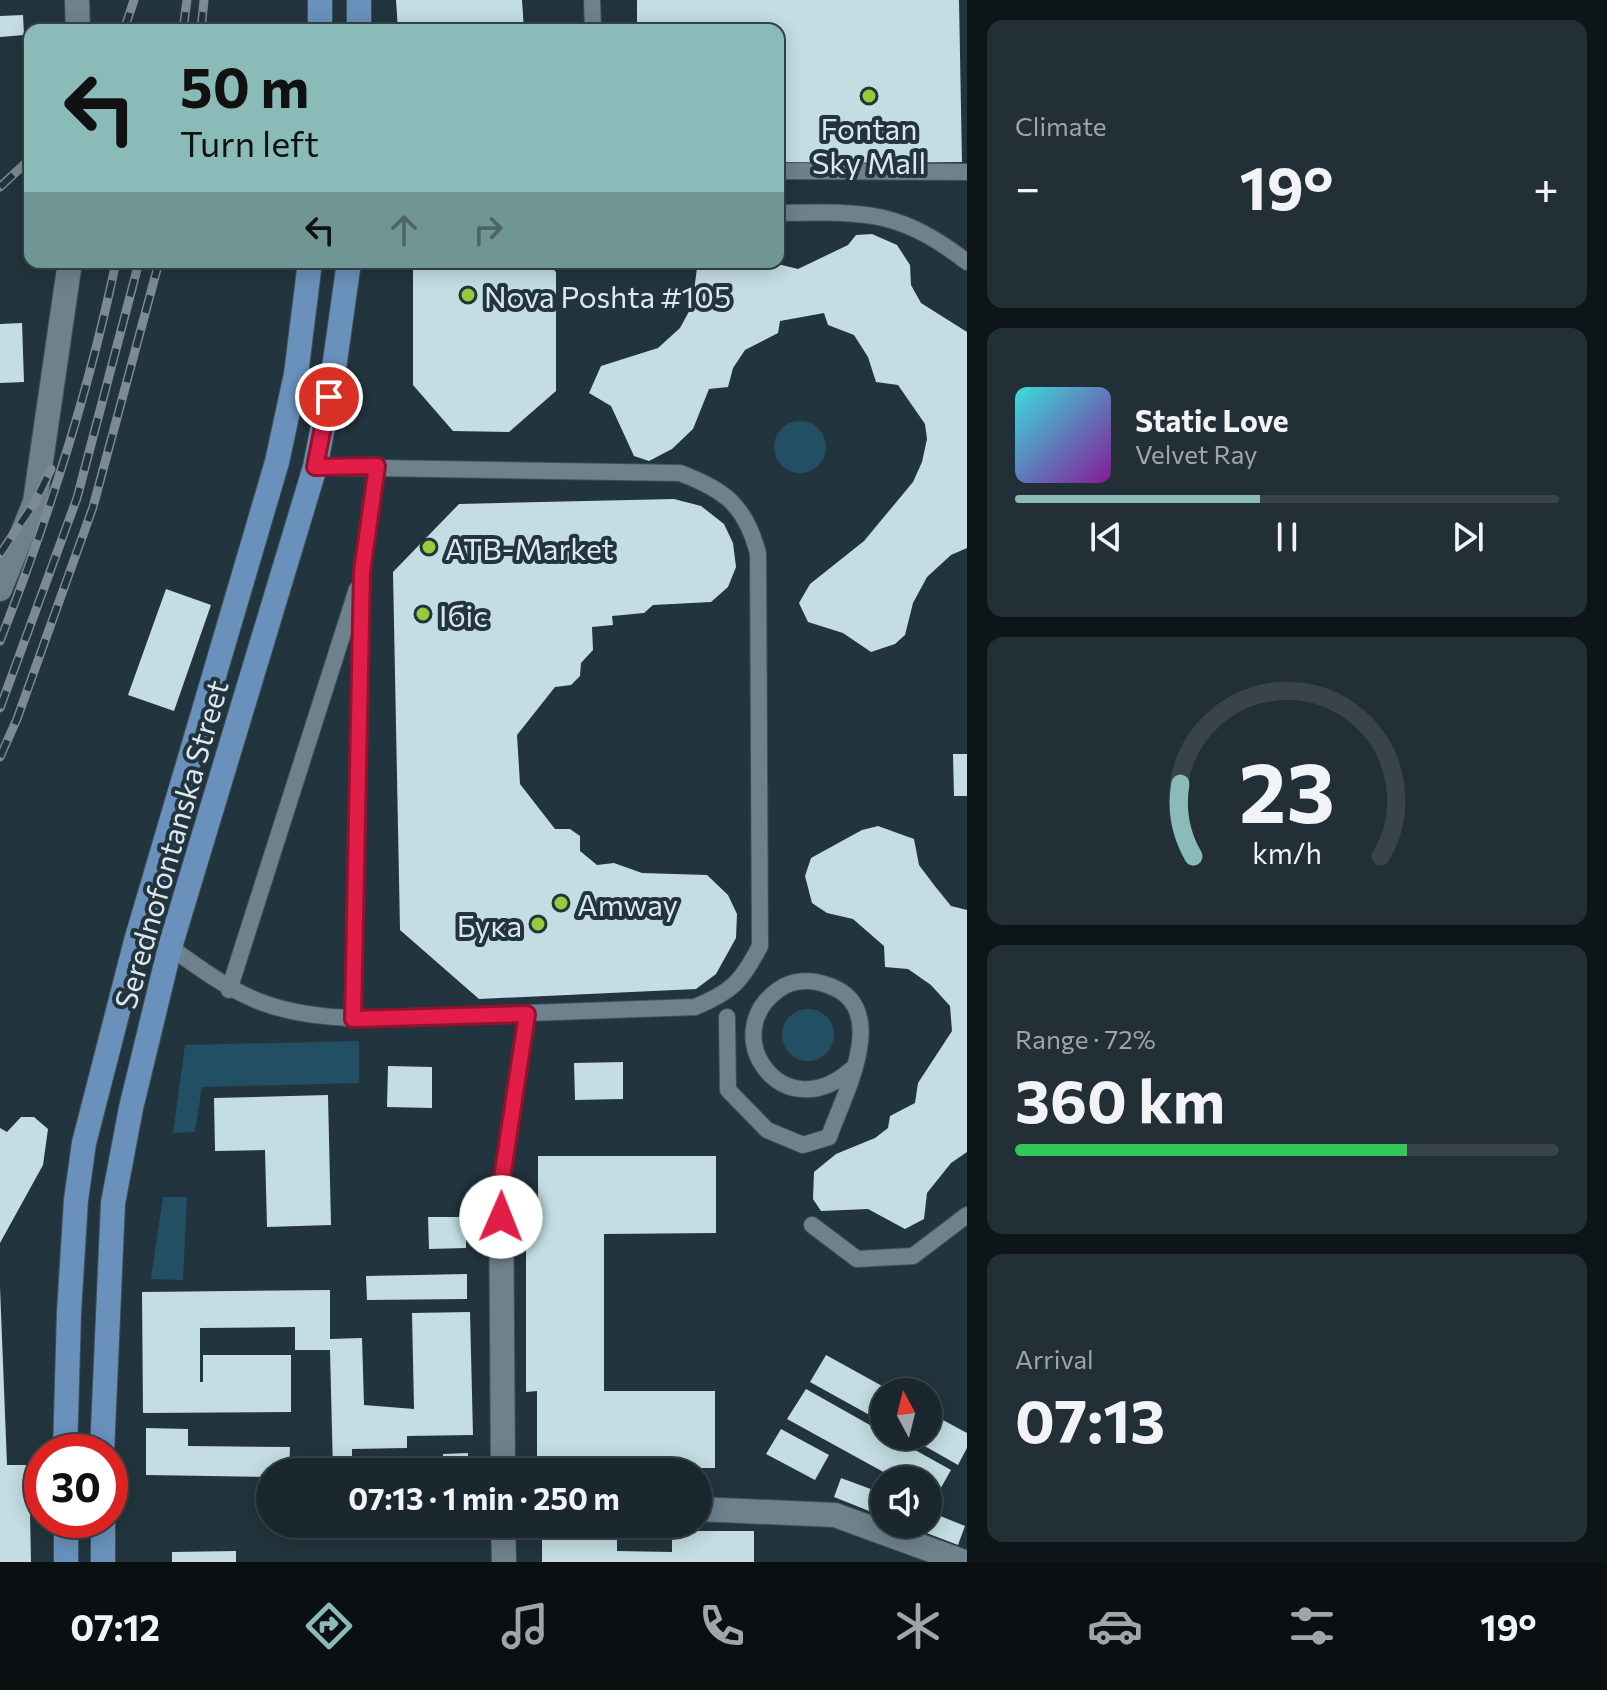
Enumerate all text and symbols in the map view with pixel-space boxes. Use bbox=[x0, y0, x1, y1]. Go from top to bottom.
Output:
text: 50 m bbox=[180, 51, 309, 120]
icon: left bbox=[48, 56, 152, 160]
marker: Fontan Sky Mall bbox=[860, 87, 878, 105]
place label: Fontan Sky Mall bbox=[812, 109, 926, 180]
text: Climate bbox=[1015, 110, 1107, 141]
text: Turn left bbox=[180, 120, 319, 164]
text: 19° bbox=[1239, 149, 1334, 222]
text: − bbox=[1015, 159, 1040, 213]
text: + bbox=[1533, 159, 1559, 213]
icon: left bbox=[298, 208, 342, 252]
icon: ahead bbox=[382, 208, 426, 252]
icon: right bbox=[466, 208, 510, 252]
place label: Nova Poshta #105 bbox=[484, 277, 731, 314]
marker: Nova Poshta #105 bbox=[459, 286, 477, 304]
pin bbox=[295, 363, 363, 431]
icon: arrive bbox=[307, 375, 351, 419]
text: Static Love bbox=[1135, 401, 1289, 438]
text: Velvet Ray bbox=[1135, 438, 1258, 469]
icon: previous bbox=[1084, 515, 1128, 559]
icon: pause bbox=[1265, 515, 1309, 559]
icon: next bbox=[1446, 515, 1490, 559]
place label: ATB-Market bbox=[445, 529, 614, 566]
marker: ATB-Market bbox=[420, 538, 438, 556]
place label: Ібіс bbox=[439, 596, 488, 633]
marker: Ібіс bbox=[414, 605, 432, 623]
street label: Serednofontanska Street bbox=[105, 675, 235, 1013]
text: 23 bbox=[1239, 738, 1335, 840]
text: km/h bbox=[1252, 835, 1322, 870]
place label: Amway bbox=[577, 885, 678, 922]
marker: Amway bbox=[552, 894, 570, 912]
place label: Бука bbox=[457, 906, 522, 943]
marker: Бука bbox=[529, 915, 547, 933]
text: Range · 72% bbox=[1015, 1023, 1156, 1054]
text: 360 km bbox=[1015, 1062, 1225, 1135]
position arrow bbox=[459, 1175, 543, 1259]
text: Arrival bbox=[1015, 1343, 1094, 1374]
north arrow bbox=[870, 1378, 942, 1450]
map controls bbox=[870, 1378, 942, 1538]
text: 07:13 bbox=[1015, 1382, 1165, 1455]
speed limit sign: 30 bbox=[24, 1434, 128, 1538]
button: sound bbox=[870, 1466, 942, 1538]
text: 07:13 · 1 min · 250 m bbox=[348, 1479, 620, 1516]
icon: directions bbox=[301, 1598, 357, 1654]
icon: music bbox=[497, 1598, 553, 1654]
icon: phone bbox=[694, 1598, 750, 1654]
icon: climate bbox=[890, 1598, 946, 1654]
icon: car bbox=[1087, 1598, 1143, 1654]
icon: filters bbox=[1284, 1598, 1340, 1654]
text: 07:12 bbox=[70, 1604, 160, 1648]
text: 19° bbox=[1480, 1604, 1537, 1648]

